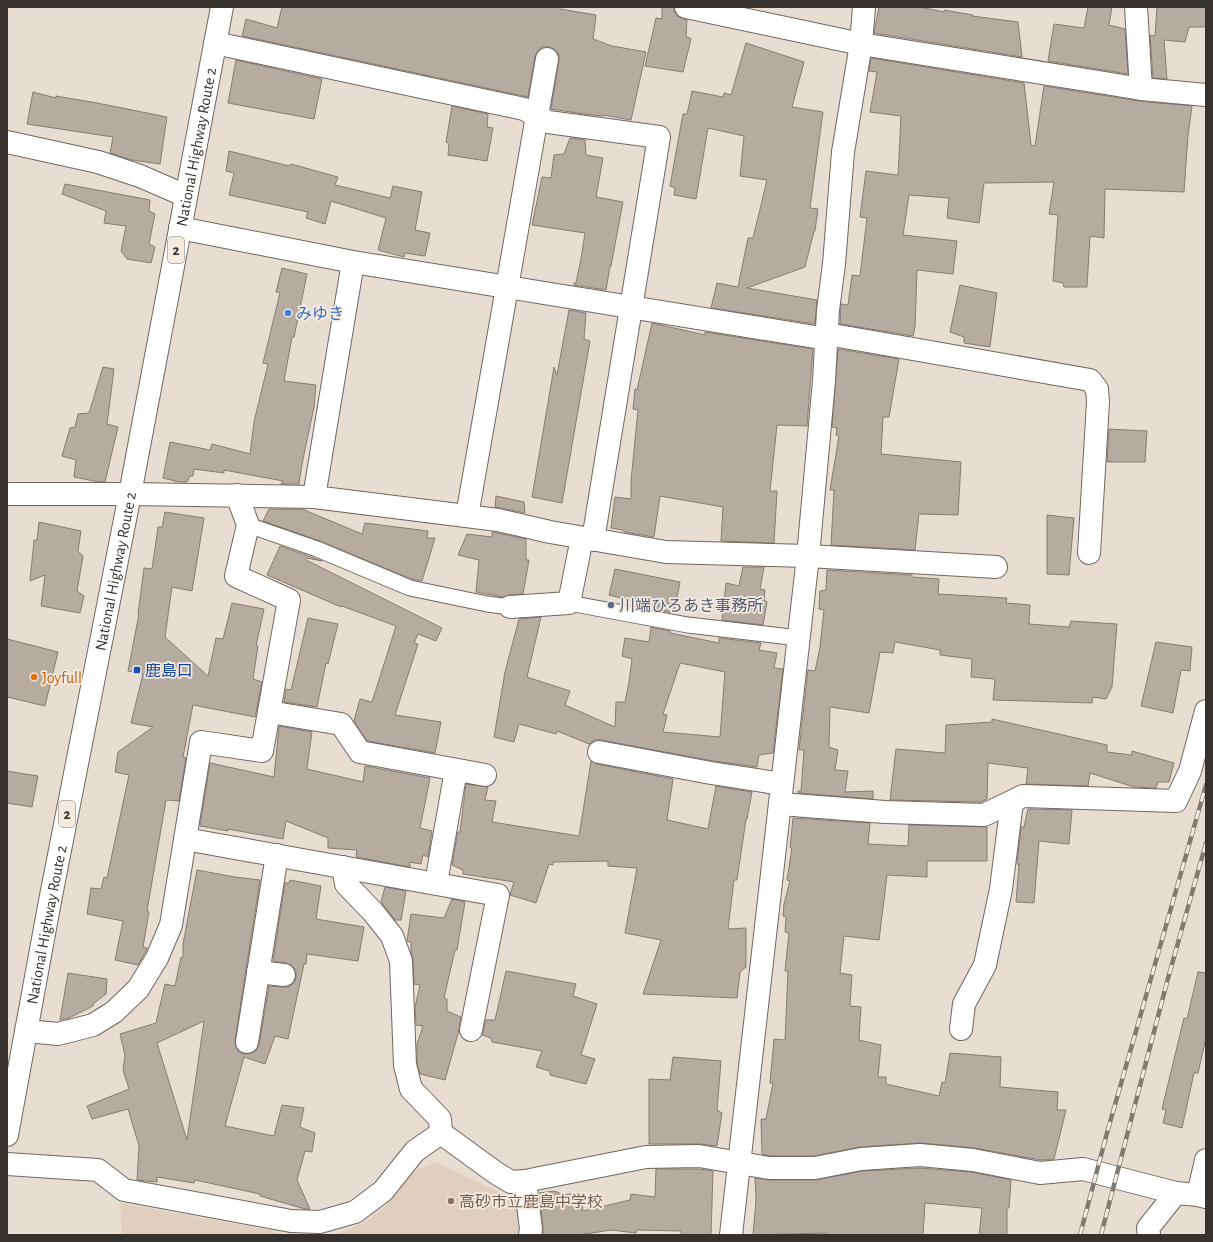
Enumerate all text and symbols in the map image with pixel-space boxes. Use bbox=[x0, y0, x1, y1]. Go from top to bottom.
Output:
street label: National Highway Route 2 bbox=[174, 66, 219, 228]
road number: 2 bbox=[168, 237, 184, 263]
place label: みゆき bbox=[296, 305, 344, 322]
marker: みゆき bbox=[283, 308, 293, 318]
street label: National Highway Route 2 bbox=[92, 491, 139, 652]
place label: 川端ひろあき事務所 bbox=[619, 597, 763, 614]
marker: 川端ひろあき事務所 bbox=[606, 600, 616, 610]
place label: 鹿島口 bbox=[145, 662, 193, 679]
marker: 鹿島口 bbox=[132, 665, 142, 675]
place label: Joyfull bbox=[42, 670, 82, 687]
marker: Joyfull bbox=[29, 672, 39, 682]
road number: 2 bbox=[59, 801, 75, 827]
street label: National Highway Route 2 bbox=[24, 844, 70, 1006]
place label: 高砂市立鹿島中学校 bbox=[459, 1193, 603, 1210]
marker: 高砂市立鹿島中学校 bbox=[446, 1196, 456, 1206]

